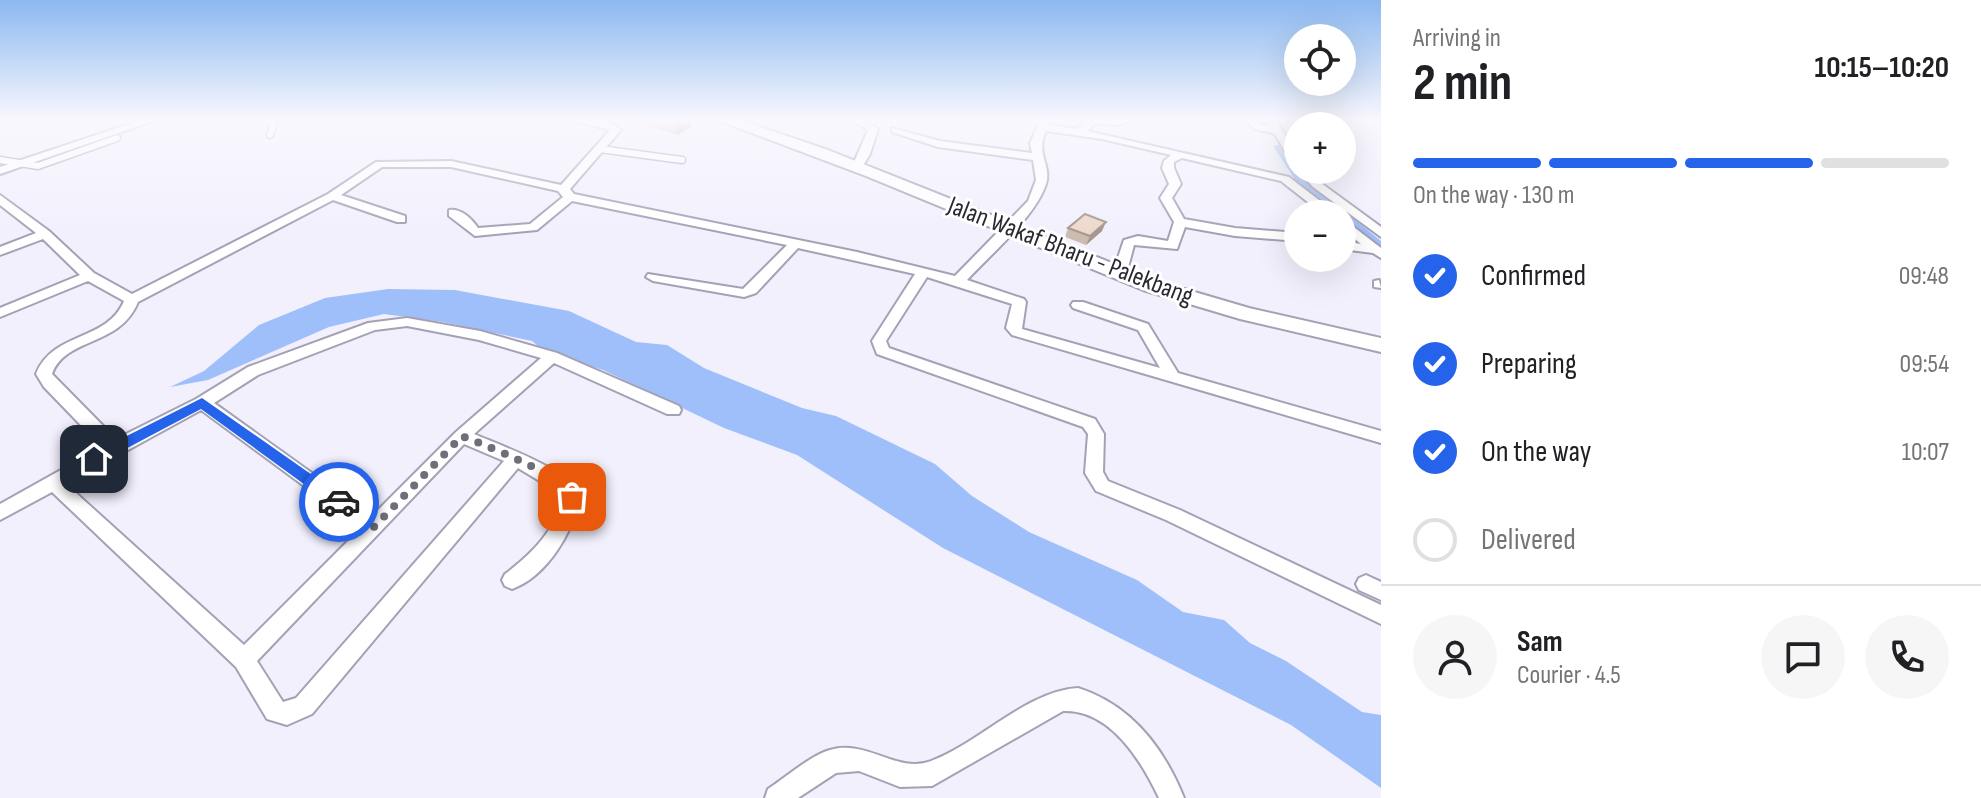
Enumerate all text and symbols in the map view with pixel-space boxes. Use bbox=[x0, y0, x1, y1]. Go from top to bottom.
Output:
text: Arriving in bbox=[1413, 23, 1501, 54]
map controls bbox=[1284, 24, 1356, 272]
button: locate bbox=[1284, 24, 1356, 96]
text: 10:15–10:20 bbox=[1814, 50, 1949, 86]
text: 2 min bbox=[1413, 52, 1512, 115]
button: + bbox=[1284, 112, 1356, 184]
text: On the way · 130 m bbox=[1413, 180, 1575, 211]
street label: Jalan Wakaf Bharu - Palekbang bbox=[942, 190, 1198, 313]
button: − bbox=[1284, 200, 1356, 272]
icon: check bbox=[1413, 254, 1457, 298]
text: Confirmed bbox=[1481, 258, 1586, 294]
text: 09:48 bbox=[1899, 261, 1949, 292]
icon: check bbox=[1413, 342, 1457, 386]
text: Preparing bbox=[1481, 346, 1577, 382]
text: 09:54 bbox=[1900, 349, 1949, 380]
pin bbox=[60, 425, 128, 493]
icon: check bbox=[1413, 430, 1457, 474]
text: On the way bbox=[1481, 434, 1591, 470]
icon: home bbox=[72, 437, 116, 481]
text: 10:07 bbox=[1902, 437, 1949, 468]
courier bbox=[299, 462, 379, 542]
pin bbox=[538, 463, 606, 531]
icon: bag bbox=[550, 475, 594, 519]
icon: car bbox=[317, 480, 361, 524]
text: Delivered bbox=[1481, 522, 1576, 558]
button: person bbox=[1413, 615, 1497, 699]
button: chat bbox=[1761, 615, 1845, 699]
button: phone bbox=[1865, 615, 1949, 699]
text: Sam bbox=[1517, 624, 1563, 660]
text: Courier · 4.5 bbox=[1517, 660, 1621, 691]

